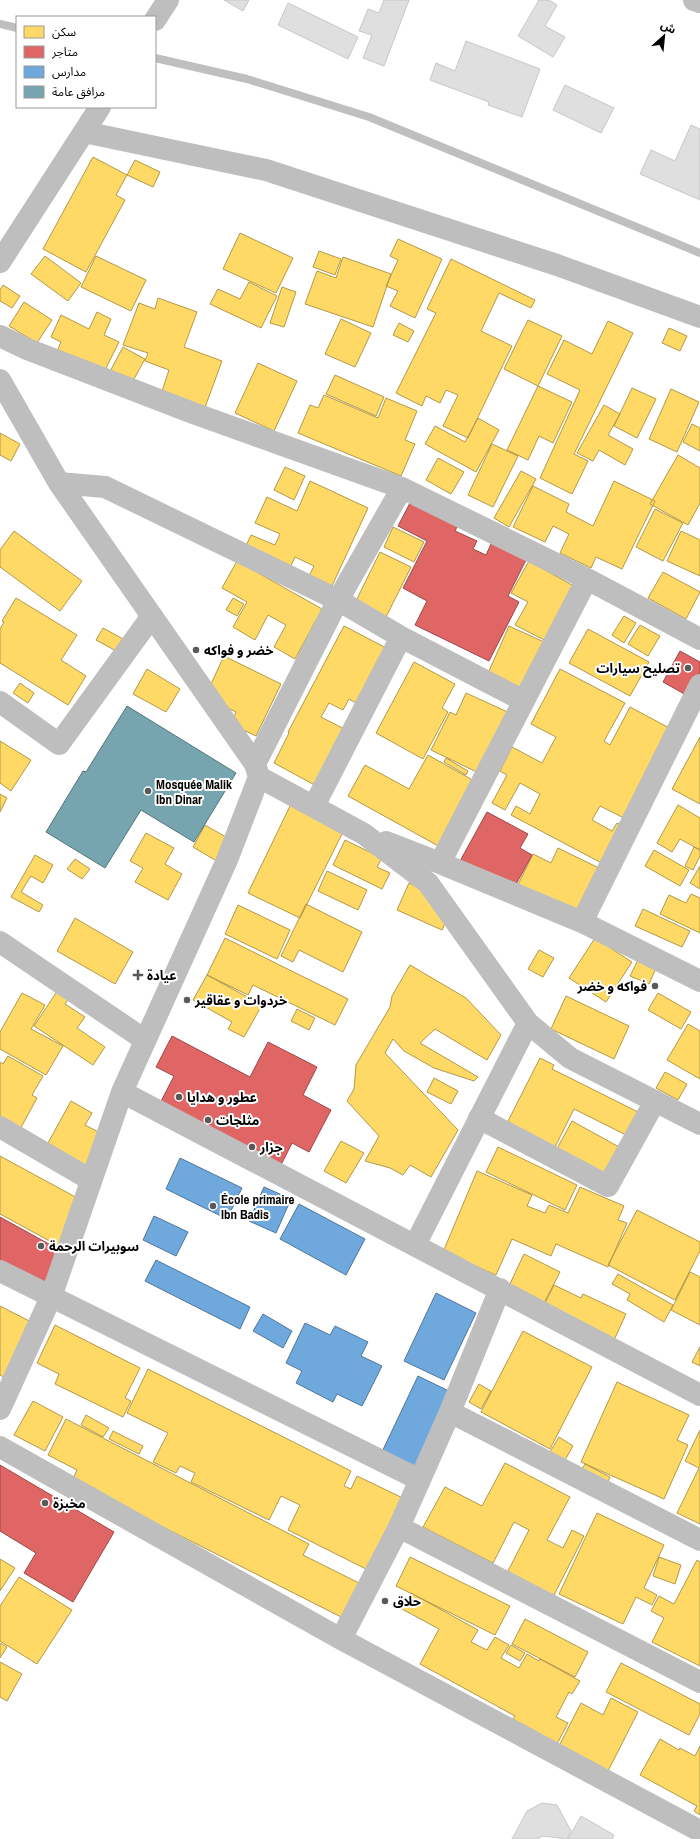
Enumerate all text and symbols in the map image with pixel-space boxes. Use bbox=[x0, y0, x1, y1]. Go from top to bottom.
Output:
legend bbox=[16, 16, 156, 108]
north arrow bbox=[644, 16, 684, 56]
text: ش bbox=[659, 17, 678, 37]
text: سكن bbox=[52, 24, 76, 40]
text: متاجر bbox=[51, 44, 78, 60]
text: مدارس bbox=[52, 64, 86, 80]
text: مرافق عامة bbox=[52, 84, 105, 100]
place label: خضر و فواكه bbox=[204, 642, 274, 659]
marker: خضر و فواكه bbox=[191, 645, 201, 655]
place label: تصليح سيارات bbox=[596, 660, 680, 678]
marker: تصليح سيارات bbox=[683, 663, 693, 673]
place label: Mosquée Malik Ibn Dinar bbox=[156, 776, 232, 808]
marker: Mosquée Malik Ibn Dinar bbox=[143, 786, 153, 796]
place label: عيادة bbox=[147, 967, 177, 984]
marker: عيادة bbox=[132, 969, 144, 981]
place label: فواكه و خضر bbox=[576, 978, 647, 995]
marker: فواكه و خضر bbox=[650, 981, 660, 991]
place label: خردوات و عقاقير bbox=[194, 992, 287, 1009]
marker: خردوات و عقاقير bbox=[182, 995, 192, 1005]
place label: عطور و هدايا bbox=[187, 1089, 257, 1106]
marker: عطور و هدايا bbox=[174, 1092, 184, 1102]
place label: مثلجات bbox=[216, 1112, 259, 1129]
marker: مثلجات bbox=[203, 1115, 213, 1125]
place label: جزار bbox=[259, 1139, 283, 1156]
marker: جزار bbox=[247, 1142, 257, 1152]
place label: École primaire Ibn Badis bbox=[221, 1191, 295, 1223]
marker: École primaire Ibn Badis bbox=[208, 1201, 218, 1211]
place label: سوبيرات الرحمة bbox=[49, 1238, 139, 1255]
marker: سوبيرات الرحمة bbox=[36, 1241, 46, 1251]
place label: مخبزة bbox=[53, 1495, 86, 1512]
marker: مخبزة bbox=[40, 1498, 50, 1508]
place label: حلاق bbox=[393, 1593, 421, 1610]
marker: حلاق bbox=[380, 1596, 390, 1606]

